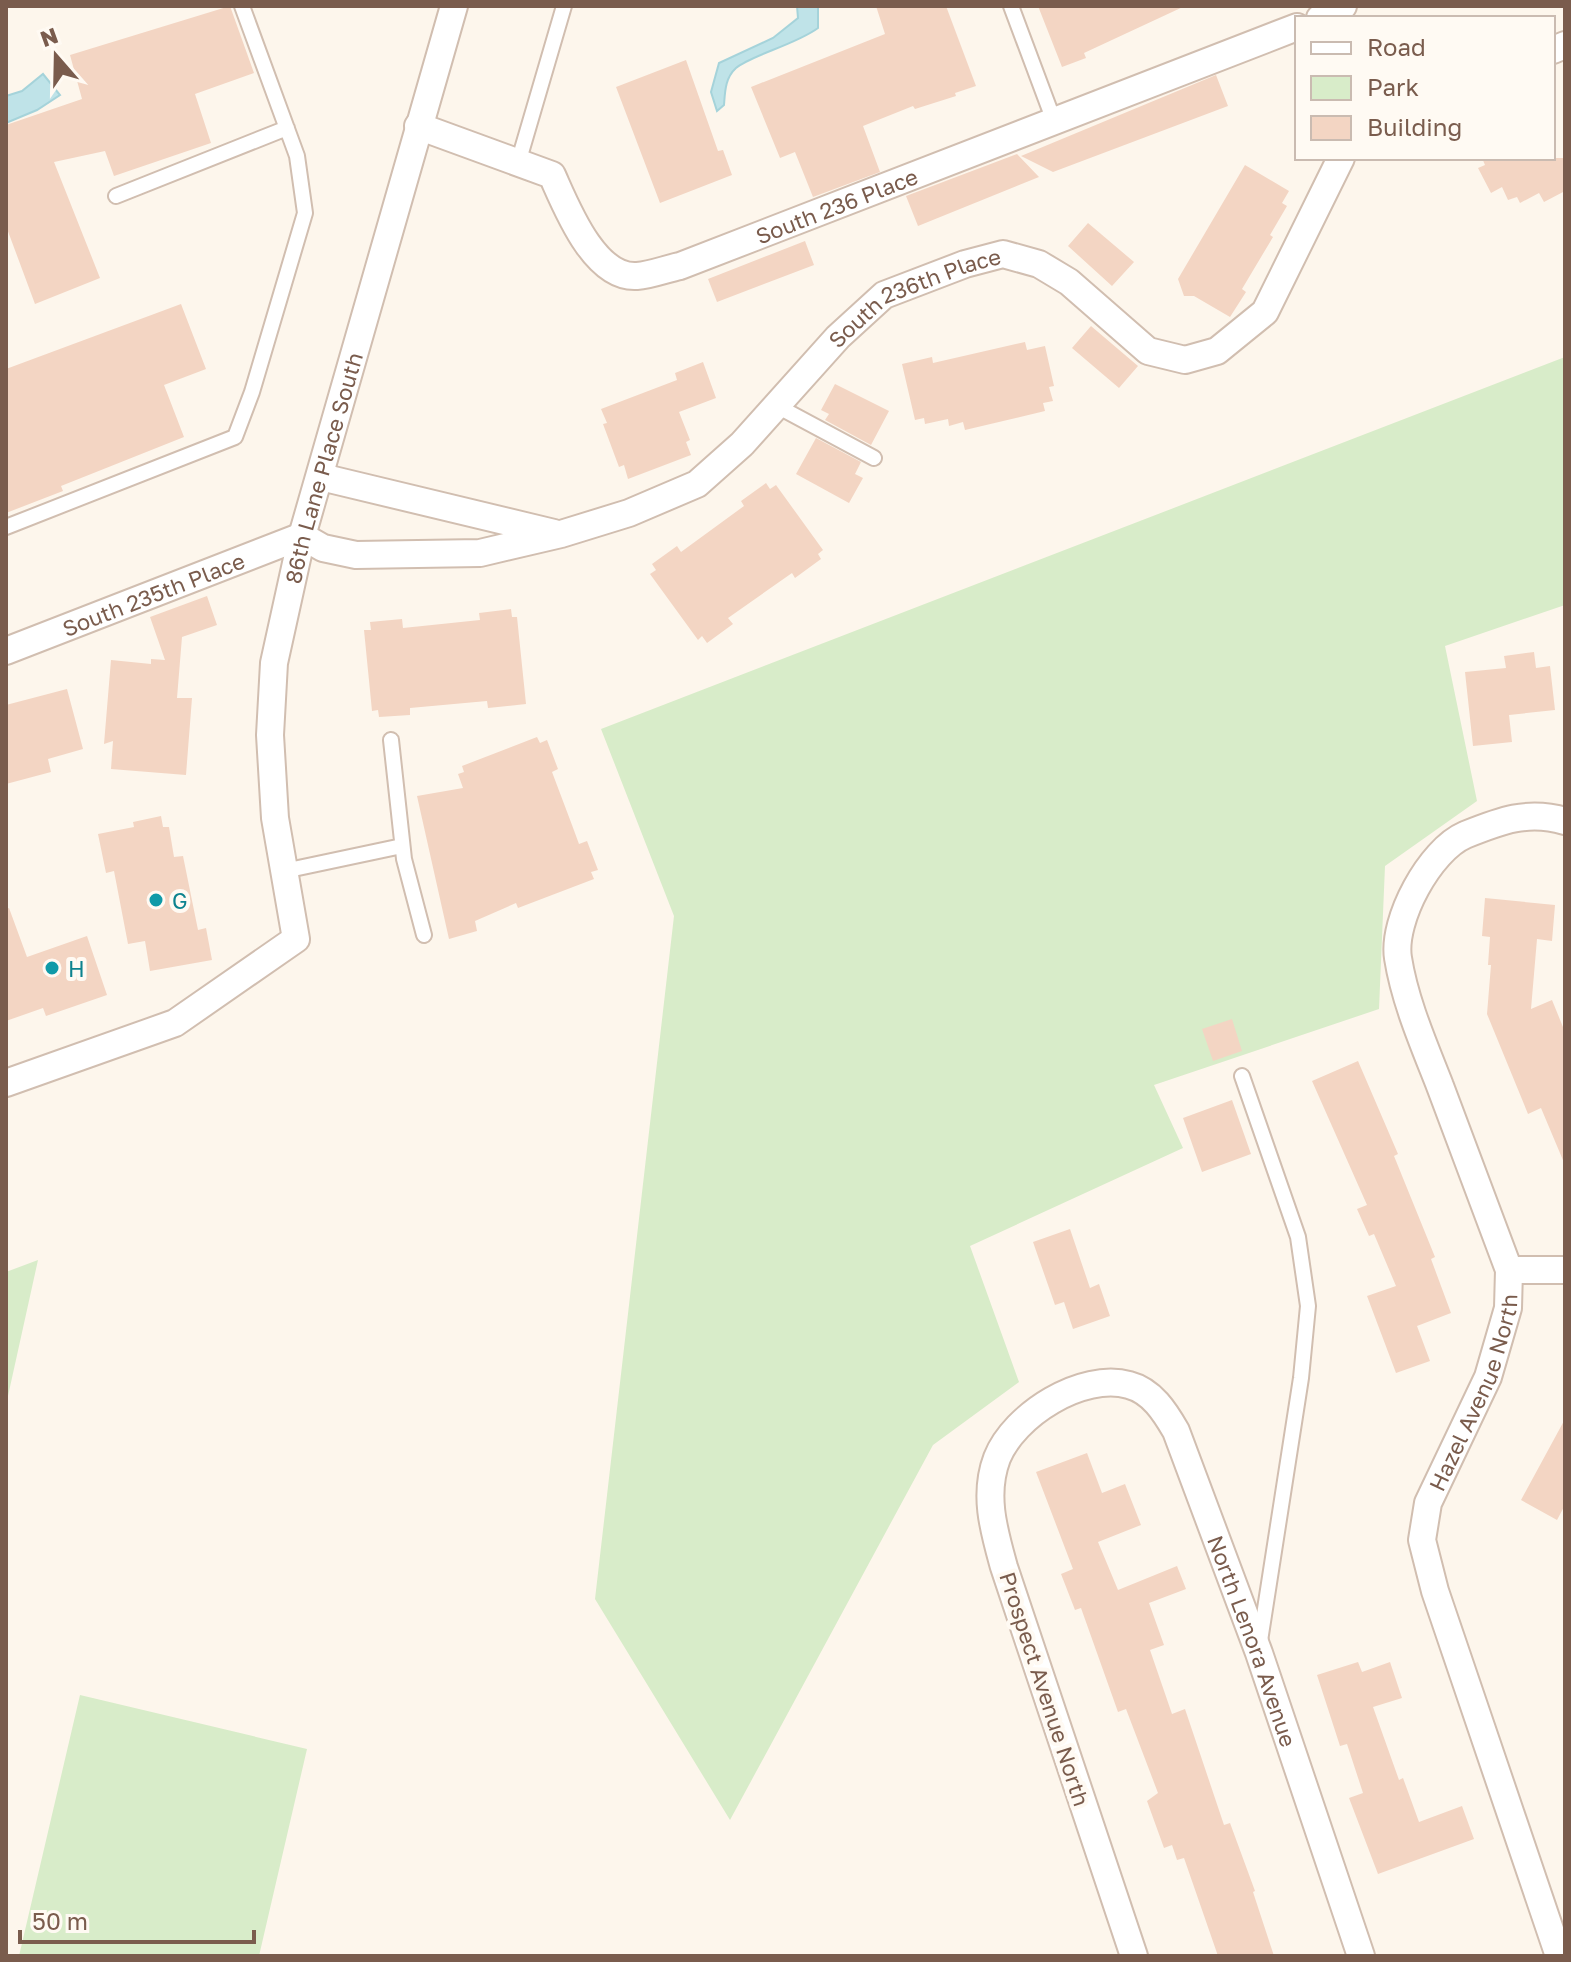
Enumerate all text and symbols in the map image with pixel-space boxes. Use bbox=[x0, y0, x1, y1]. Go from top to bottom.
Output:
north arrow bbox=[16, 16, 96, 96]
legend bbox=[1295, 16, 1555, 160]
text: N bbox=[37, 21, 61, 52]
text: Road bbox=[1367, 32, 1426, 61]
text: Park bbox=[1367, 72, 1419, 101]
text: Building bbox=[1367, 112, 1462, 141]
street label: South 236 Place bbox=[752, 162, 921, 249]
street label: South 236th Place bbox=[822, 242, 1003, 353]
street label: 86th Lane Place South bbox=[278, 349, 368, 586]
street label: South 235th Place bbox=[58, 546, 248, 641]
place label: G bbox=[172, 887, 188, 914]
marker: G bbox=[147, 891, 165, 909]
place label: H bbox=[68, 955, 85, 982]
marker: H bbox=[43, 959, 61, 977]
street label: Hazel Avenue North bbox=[1422, 1294, 1522, 1495]
street label: North Lenora Avenue bbox=[1203, 1531, 1303, 1750]
street label: Prospect Avenue North bbox=[994, 1568, 1096, 1810]
scale bar bbox=[20, 1894, 254, 1944]
text: 50 m bbox=[32, 1906, 88, 1935]

